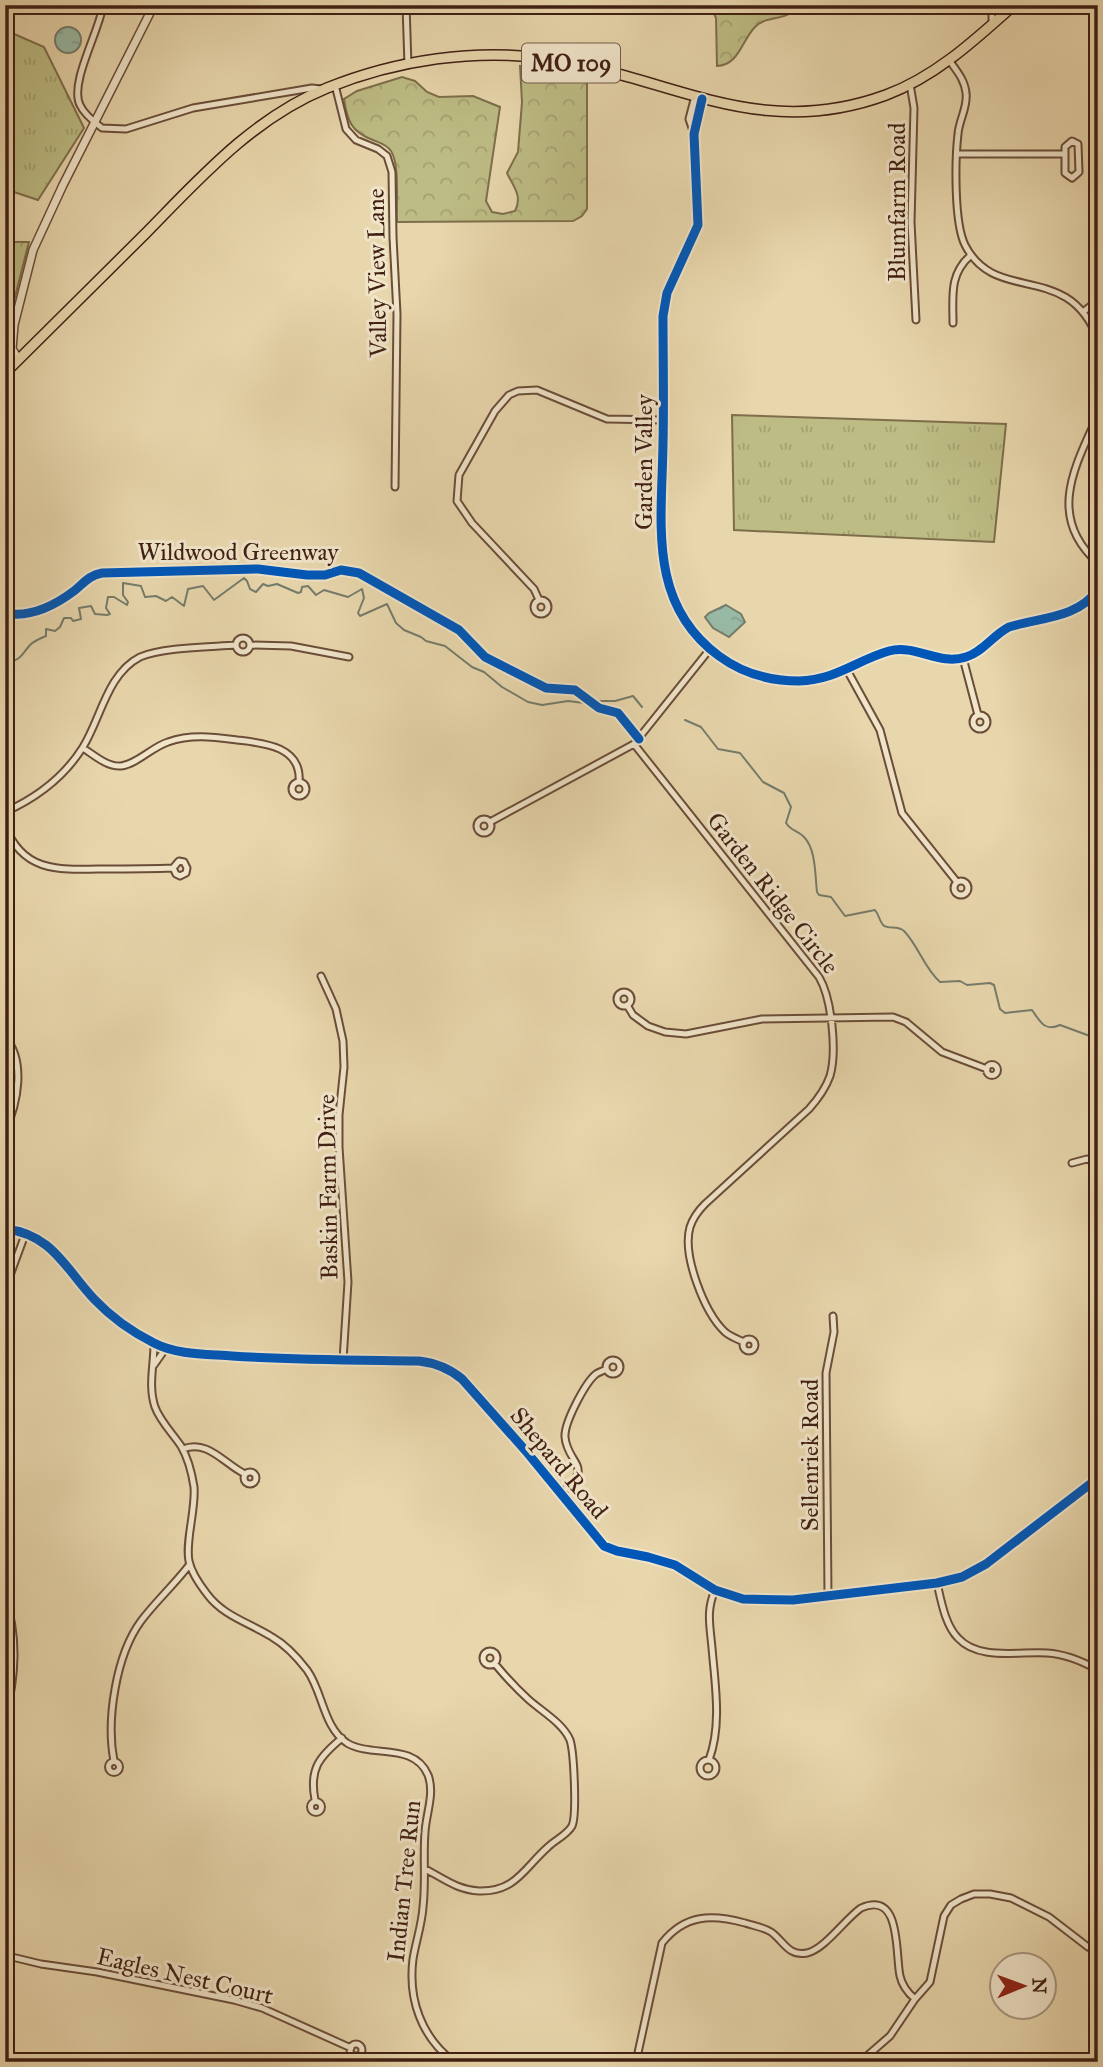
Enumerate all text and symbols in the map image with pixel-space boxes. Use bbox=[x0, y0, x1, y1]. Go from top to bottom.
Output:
road number: MO 109 bbox=[522, 44, 620, 82]
street label: Blumfarm Road bbox=[882, 123, 912, 281]
street label: Valley View Lane bbox=[361, 188, 393, 359]
street label: Garden Valley bbox=[629, 393, 659, 530]
street label: Wildwood Greenway bbox=[138, 537, 339, 567]
street label: Garden Ridge Circle bbox=[701, 806, 845, 980]
street label: Baskin Farm Drive bbox=[311, 1094, 345, 1280]
street label: Sellenriek Road bbox=[795, 1379, 825, 1531]
street label: Shepard Road bbox=[504, 1401, 614, 1525]
street label: Indian Tree Run bbox=[381, 1799, 427, 1963]
street label: Eagles Nest Court bbox=[94, 1941, 277, 2011]
north arrow bbox=[988, 1952, 1058, 2022]
text: N bbox=[1028, 1977, 1051, 1994]

